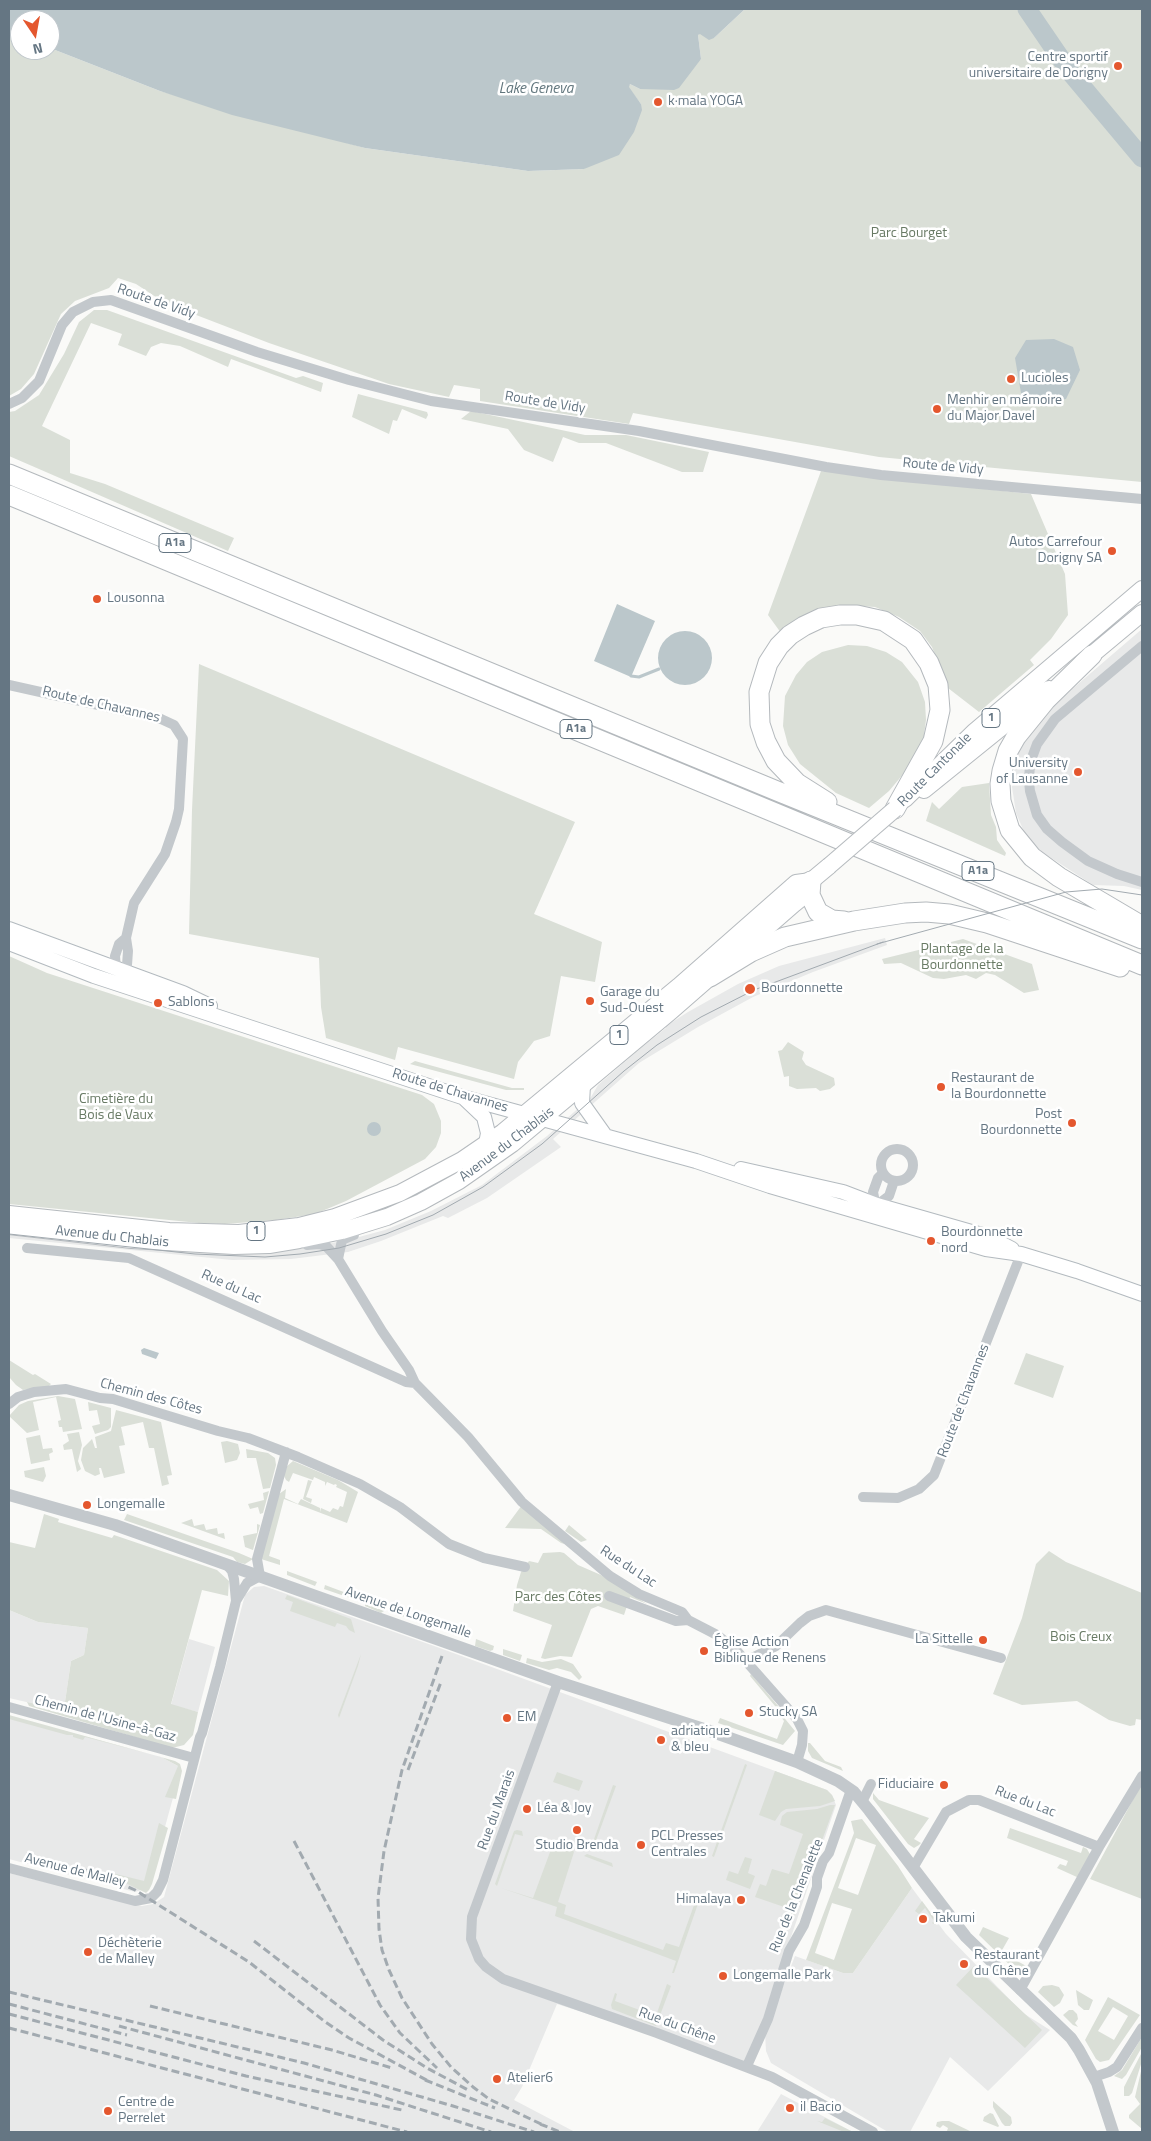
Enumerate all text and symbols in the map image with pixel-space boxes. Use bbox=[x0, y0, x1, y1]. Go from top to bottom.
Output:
north arrow bbox=[10, 10, 60, 60]
text: N bbox=[31, 38, 45, 60]
place label: Centre sportif universitaire de Dorigny bbox=[969, 50, 1108, 82]
marker: Centre sportif universitaire de Dorigny bbox=[1112, 60, 1124, 72]
water label: Lake Geneva bbox=[499, 80, 573, 98]
place label: k·mala YOGA bbox=[668, 94, 743, 110]
marker: k·mala YOGA bbox=[652, 96, 664, 108]
park label: Parc Bourget bbox=[871, 226, 947, 242]
street label: Route de Vidy bbox=[115, 281, 197, 323]
place label: Lucioles bbox=[1021, 371, 1068, 387]
marker: Lucioles bbox=[1005, 373, 1017, 385]
street label: Route de Vidy bbox=[504, 388, 586, 418]
place label: Menhir en mémoire du Major Davel bbox=[947, 393, 1062, 426]
marker: Menhir en mémoire du Major Davel bbox=[931, 403, 943, 415]
street label: Route de Vidy bbox=[902, 455, 984, 479]
road number: A1a bbox=[159, 534, 191, 552]
place label: Autos Carrefour Dorigny SA bbox=[1009, 535, 1102, 568]
marker: Autos Carrefour Dorigny SA bbox=[1106, 545, 1118, 557]
place label: Lousonna bbox=[107, 591, 164, 607]
marker: Lousonna bbox=[91, 593, 103, 605]
street label: Route de Chavannes bbox=[41, 683, 161, 727]
road number: 1 bbox=[982, 708, 1000, 728]
road number: A1a bbox=[560, 720, 592, 739]
street label: Route Cantonale bbox=[895, 730, 975, 810]
place label: University of Lausanne bbox=[996, 756, 1068, 789]
marker: University of Lausanne bbox=[1072, 766, 1084, 778]
road number: A1a bbox=[962, 861, 994, 880]
park label: Plantage de la Bourdonnette bbox=[920, 942, 1004, 974]
place label: Bourdonnette bbox=[761, 981, 843, 997]
marker: Bourdonnette bbox=[743, 982, 757, 996]
place label: Garage du Sud-Ouest bbox=[600, 985, 664, 1018]
place label: Sablons bbox=[168, 995, 215, 1011]
marker: Garage du Sud-Ouest bbox=[584, 995, 596, 1007]
marker: Sablons bbox=[152, 997, 164, 1009]
road number: 1 bbox=[610, 1026, 628, 1044]
street label: Route de Chavannes bbox=[390, 1065, 510, 1117]
place label: Restaurant de la Bourdonnette bbox=[951, 1071, 1046, 1104]
marker: Restaurant de la Bourdonnette bbox=[935, 1081, 947, 1093]
park label: Cimetière du Bois de Vaux bbox=[79, 1092, 153, 1124]
street label: Avenue du Chablais bbox=[456, 1104, 558, 1186]
place label: Post Bourdonnette bbox=[980, 1107, 1062, 1140]
marker: Post Bourdonnette bbox=[1066, 1117, 1078, 1129]
road number: 1 bbox=[247, 1222, 265, 1240]
street label: Avenue du Chablais bbox=[54, 1223, 170, 1251]
place label: Bourdonnette nord bbox=[941, 1225, 1023, 1258]
marker: Bourdonnette nord bbox=[925, 1235, 937, 1247]
street label: Rue du Lac bbox=[198, 1266, 264, 1308]
street label: Route de Chavannes bbox=[935, 1342, 993, 1460]
street label: Chemin des Côtes bbox=[98, 1375, 204, 1419]
place label: Longemalle bbox=[97, 1497, 165, 1513]
marker: Longemalle bbox=[81, 1499, 93, 1511]
street label: Rue du Lac bbox=[597, 1543, 659, 1591]
street label: Avenue de Longemalle bbox=[343, 1583, 473, 1643]
park label: Parc des Côtes bbox=[515, 1590, 601, 1606]
park label: Bois Creux bbox=[1050, 1630, 1112, 1646]
place label: La Sittelle bbox=[915, 1632, 973, 1648]
marker: La Sittelle bbox=[977, 1634, 989, 1646]
place label: Église Action Biblique de Renens bbox=[714, 1635, 826, 1668]
marker: Église Action Biblique de Renens bbox=[698, 1645, 710, 1657]
street label: Chemin de l'Usine-à-Gaz bbox=[33, 1692, 177, 1746]
place label: Stucky SA bbox=[759, 1705, 817, 1721]
marker: Stucky SA bbox=[743, 1707, 755, 1719]
place label: EM bbox=[517, 1710, 537, 1726]
marker: EM bbox=[501, 1712, 513, 1724]
place label: adriatique & bleu bbox=[671, 1724, 730, 1756]
marker: adriatique & bleu bbox=[655, 1734, 667, 1746]
street label: Rue du Marais bbox=[475, 1768, 519, 1852]
place label: Fiduciaire bbox=[878, 1777, 934, 1793]
marker: Fiduciaire bbox=[938, 1779, 950, 1791]
street label: Rue du Lac bbox=[992, 1783, 1058, 1821]
place label: Léa & Joy bbox=[537, 1801, 592, 1817]
marker: Léa & Joy bbox=[521, 1803, 533, 1815]
marker: Studio Brenda bbox=[571, 1824, 583, 1836]
place label: PCL Presses Centrales bbox=[651, 1829, 723, 1861]
street label: Rue de la Chenalette bbox=[767, 1837, 827, 1955]
place label: Studio Brenda bbox=[535, 1838, 619, 1854]
marker: PCL Presses Centrales bbox=[635, 1839, 647, 1851]
street label: Avenue de Malley bbox=[23, 1850, 127, 1892]
place label: Himalaya bbox=[676, 1892, 731, 1908]
marker: Himalaya bbox=[735, 1894, 747, 1906]
place label: Takumi bbox=[933, 1911, 975, 1927]
marker: Takumi bbox=[917, 1913, 929, 1925]
place label: Déchèterie de Malley bbox=[98, 1936, 162, 1968]
marker: Déchèterie de Malley bbox=[82, 1946, 94, 1958]
place label: Restaurant du Chêne bbox=[974, 1948, 1040, 1980]
marker: Restaurant du Chêne bbox=[958, 1958, 970, 1970]
place label: Longemalle Park bbox=[733, 1968, 831, 1984]
marker: Longemalle Park bbox=[717, 1970, 729, 1982]
street label: Rue du Chêne bbox=[636, 2004, 718, 2048]
place label: Atelier6 bbox=[507, 2071, 553, 2087]
marker: Atelier6 bbox=[491, 2073, 503, 2085]
place label: Centre de Perrelet bbox=[118, 2095, 174, 2128]
place label: il Bacio bbox=[800, 2100, 842, 2116]
marker: il Bacio bbox=[784, 2102, 796, 2114]
marker: Centre de Perrelet bbox=[102, 2105, 114, 2117]

